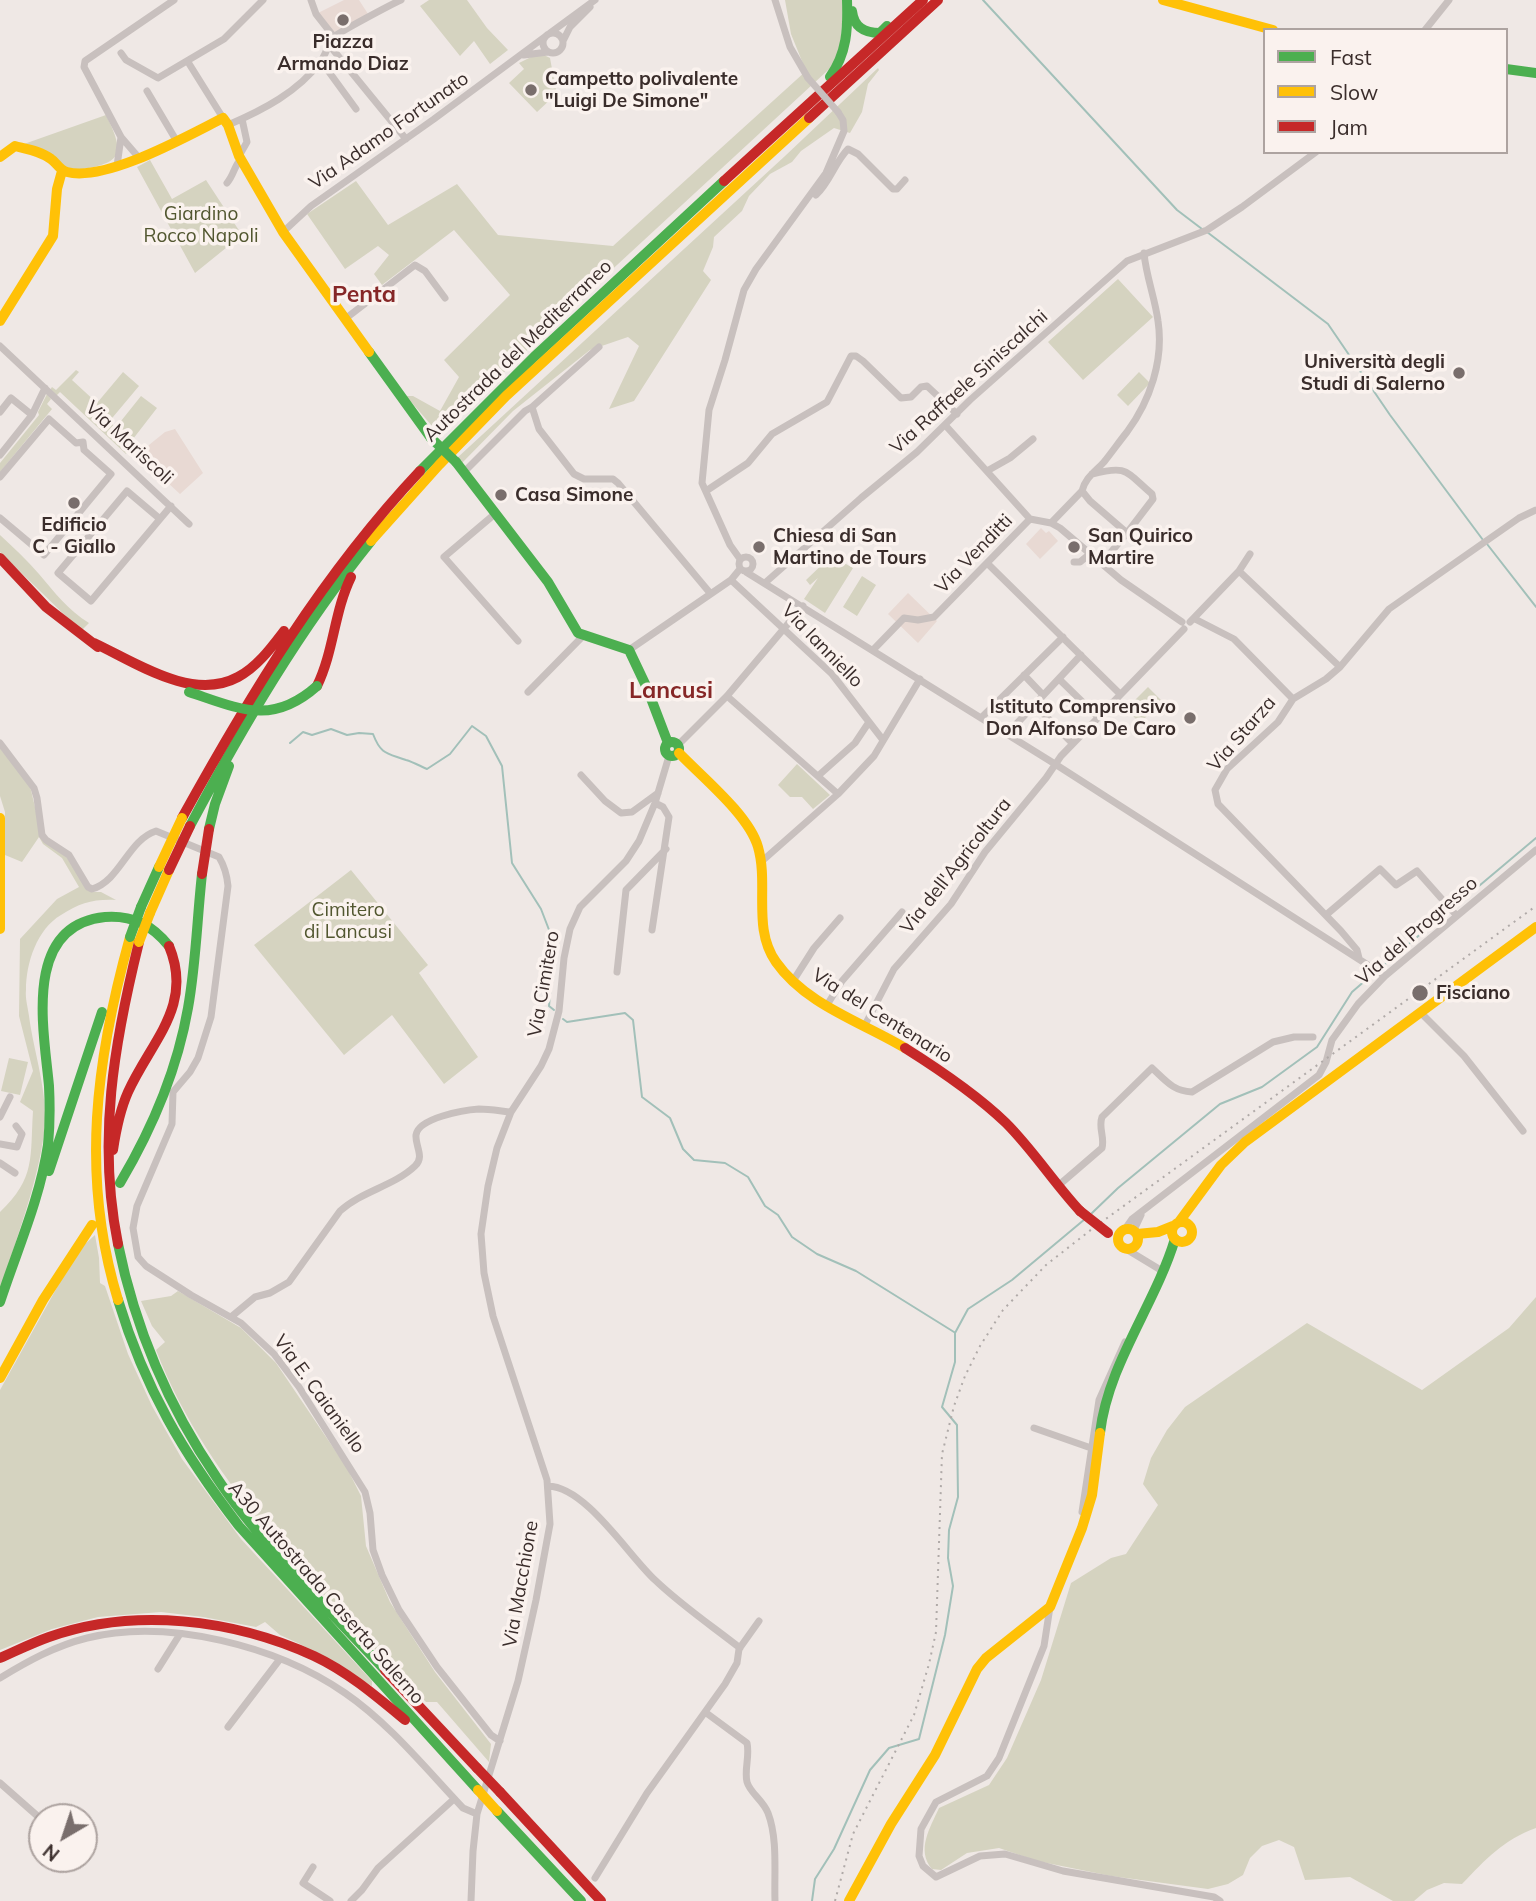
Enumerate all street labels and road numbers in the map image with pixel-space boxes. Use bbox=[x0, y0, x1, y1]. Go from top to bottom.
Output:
street label: Via Adamo Fortunato bbox=[305, 67, 473, 195]
street label: Autostrada del Mediterraneo bbox=[419, 255, 617, 447]
street label: Via Raffaele Siniscalchi bbox=[885, 305, 1053, 459]
street label: Via Mariscoli bbox=[80, 397, 178, 489]
street label: Via Venditti bbox=[931, 510, 1017, 598]
street label: Via Ianniello bbox=[776, 599, 868, 693]
street label: Via Starza bbox=[1203, 692, 1281, 776]
street label: Via dell'Agricoltura bbox=[896, 793, 1016, 939]
street label: Via del Progresso bbox=[1352, 872, 1482, 990]
street label: Via Cimitero bbox=[523, 929, 565, 1039]
street label: Via del Centenario bbox=[808, 964, 956, 1068]
street label: Via E. Caianiello bbox=[268, 1330, 370, 1458]
street label: A30 Autostrada Caserta Salerno bbox=[223, 1477, 429, 1709]
street label: Via Macchione bbox=[499, 1519, 543, 1649]

